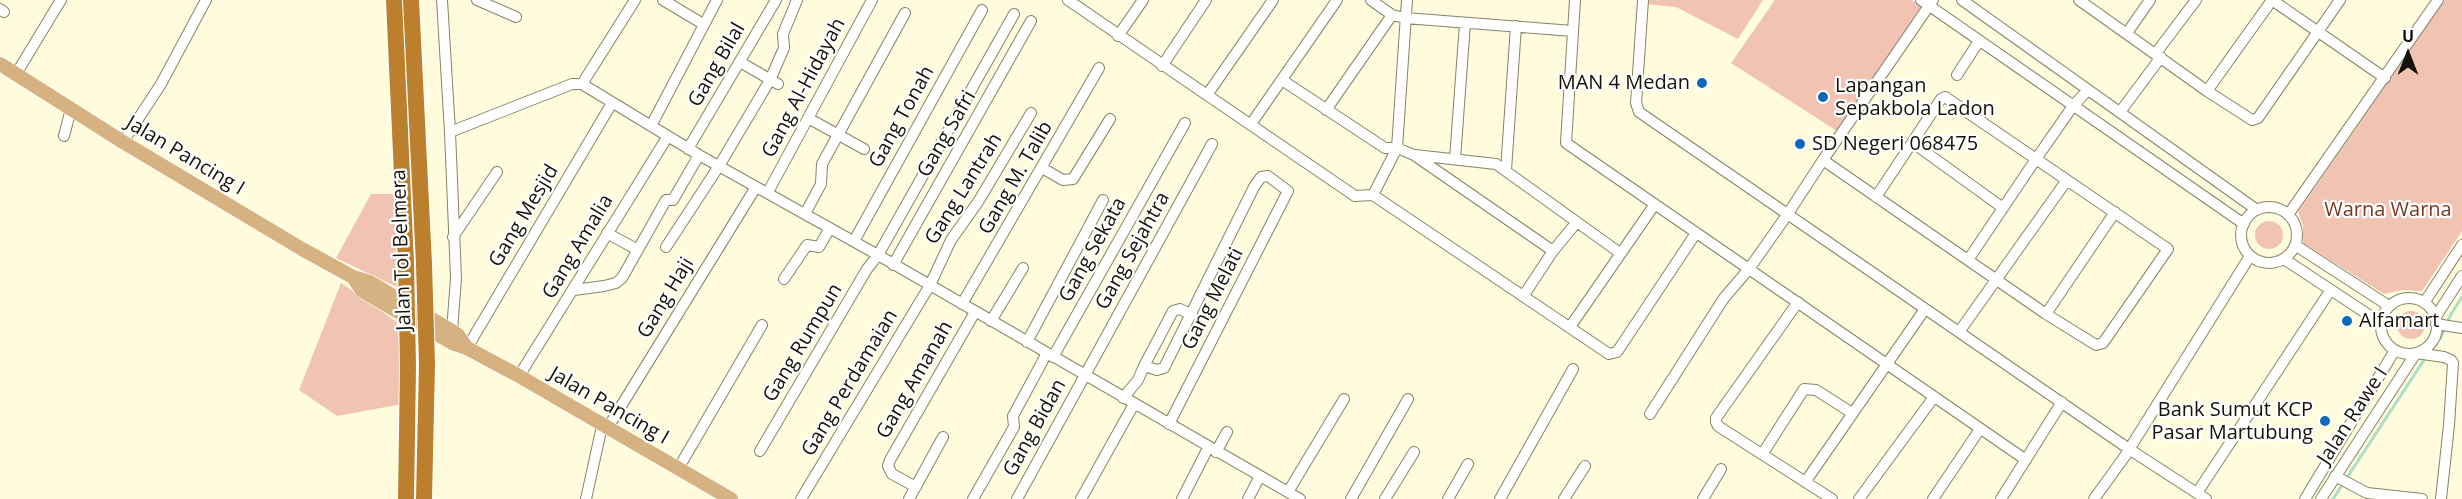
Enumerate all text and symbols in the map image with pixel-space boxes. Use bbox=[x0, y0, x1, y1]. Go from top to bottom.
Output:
street label: Gang Al-Hidayah bbox=[757, 14, 851, 162]
street label: Gang Bilal bbox=[683, 19, 751, 111]
north arrow bbox=[2378, 24, 2438, 84]
text: U bbox=[2402, 25, 2414, 47]
street label: Gang Tonah bbox=[864, 62, 940, 172]
place label: MAN 4 Medan bbox=[1558, 71, 1690, 95]
place label: Lapangan Sepakbola Ladon bbox=[1835, 74, 1995, 121]
marker: MAN 4 Medan bbox=[1695, 76, 1709, 90]
street label: Gang Safri bbox=[913, 86, 981, 182]
marker: Lapangan Sepakbola Ladon bbox=[1816, 90, 1830, 104]
street label: Jalan Pancing I bbox=[121, 111, 249, 201]
street label: Gang M. Talib bbox=[974, 117, 1058, 239]
street label: Gang Lantrah bbox=[920, 129, 1008, 249]
place label: SD Negeri 068475 bbox=[1812, 132, 1978, 156]
marker: SD Negeri 068475 bbox=[1793, 137, 1807, 151]
street label: Gang Mesjid bbox=[484, 161, 564, 271]
street label: Jalan Tol Belmera bbox=[387, 169, 417, 331]
street label: Gang Sejahtra bbox=[1091, 188, 1175, 314]
street label: Gang Amalia bbox=[537, 190, 619, 304]
street label: Gang Sekata bbox=[1054, 193, 1132, 307]
park label: Warna Warna bbox=[2324, 198, 2452, 222]
street label: Gang Melati bbox=[1177, 244, 1249, 354]
street label: Gang Haji bbox=[633, 253, 699, 343]
street label: Gang Rumpun bbox=[758, 279, 848, 407]
street label: Gang Perdamaian bbox=[797, 305, 903, 461]
place label: Alfamart bbox=[2359, 309, 2439, 333]
marker: Alfamart bbox=[2340, 314, 2354, 328]
street label: Gang Amanah bbox=[872, 317, 958, 443]
street label: Jalan Pancing I bbox=[545, 362, 673, 450]
street label: Jalan Rawe I bbox=[2313, 363, 2393, 469]
street label: Gang Bidan bbox=[998, 375, 1072, 481]
place label: Bank Sumut KCP Pasar Martubung bbox=[2152, 398, 2313, 445]
marker: Bank Sumut KCP Pasar Martubung bbox=[2318, 414, 2332, 428]

